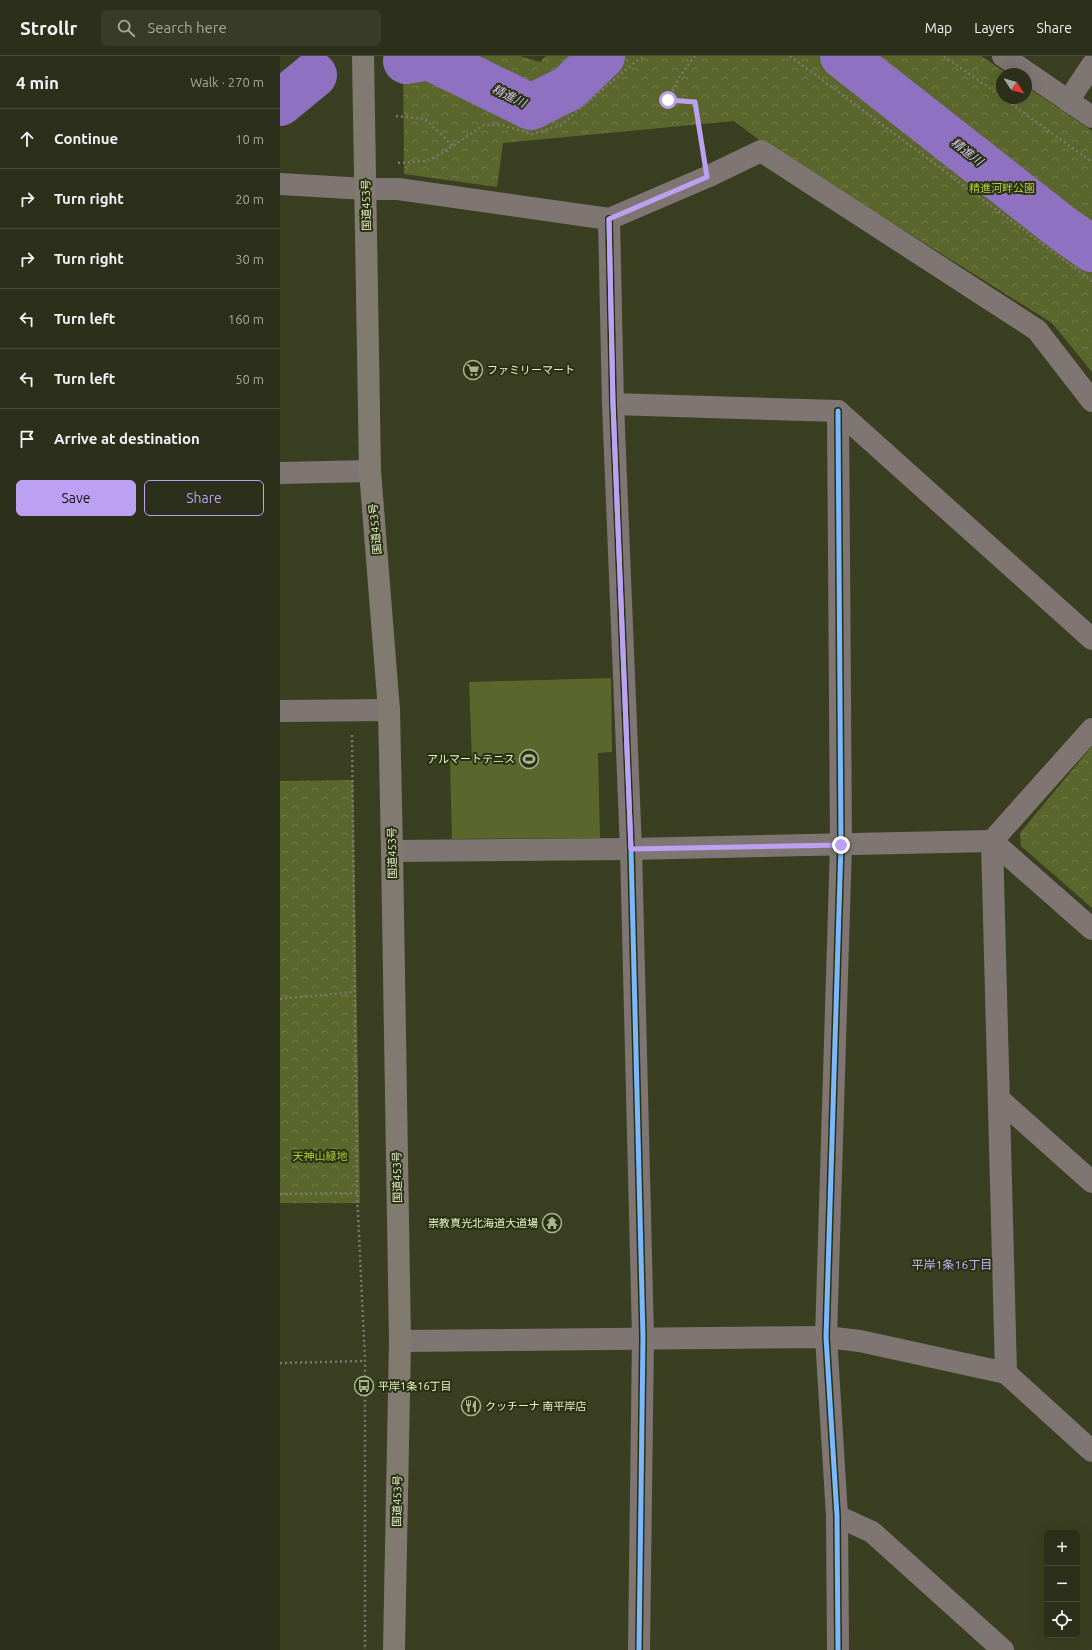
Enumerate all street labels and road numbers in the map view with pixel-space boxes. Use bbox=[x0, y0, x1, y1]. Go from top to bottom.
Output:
street label: 国道453号 bbox=[360, 179, 372, 231]
street label: 国道453号 bbox=[367, 503, 383, 555]
street label: 国道453号 bbox=[386, 827, 398, 879]
street label: 国道453号 bbox=[391, 1151, 403, 1203]
street label: 国道453号 bbox=[391, 1475, 403, 1527]

